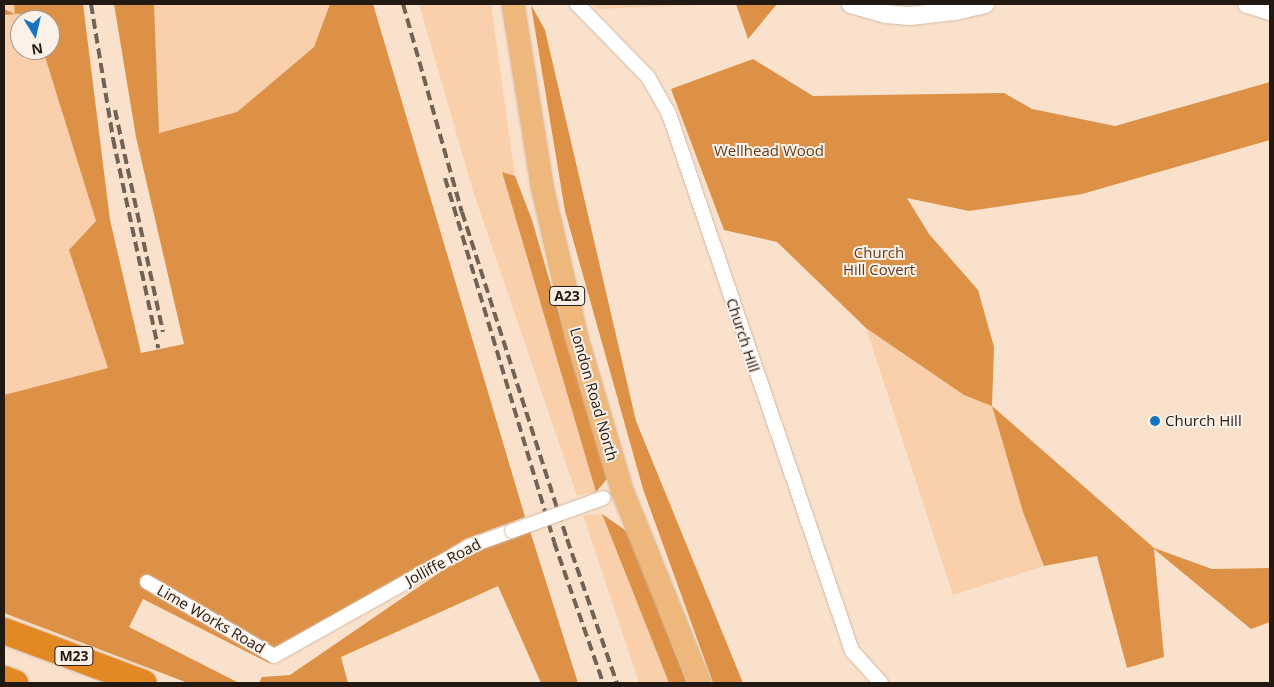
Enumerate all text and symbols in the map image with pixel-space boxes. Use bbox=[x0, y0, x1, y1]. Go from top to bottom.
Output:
north arrow bbox=[10, 10, 60, 60]
text: N bbox=[30, 39, 44, 60]
park label: Wellhead Wood bbox=[714, 142, 824, 160]
park label: Church Hill Covert bbox=[843, 243, 915, 278]
road number: A23 bbox=[548, 284, 586, 308]
street label: Church Hill bbox=[723, 296, 763, 374]
street label: London Road North bbox=[566, 325, 622, 463]
place label: Church Hill bbox=[1165, 412, 1242, 430]
marker: Church Hill bbox=[1149, 415, 1161, 427]
street label: Jolliffe Road bbox=[402, 535, 484, 589]
street label: Lime Works Road bbox=[154, 581, 268, 657]
road number: M23 bbox=[54, 644, 94, 668]

